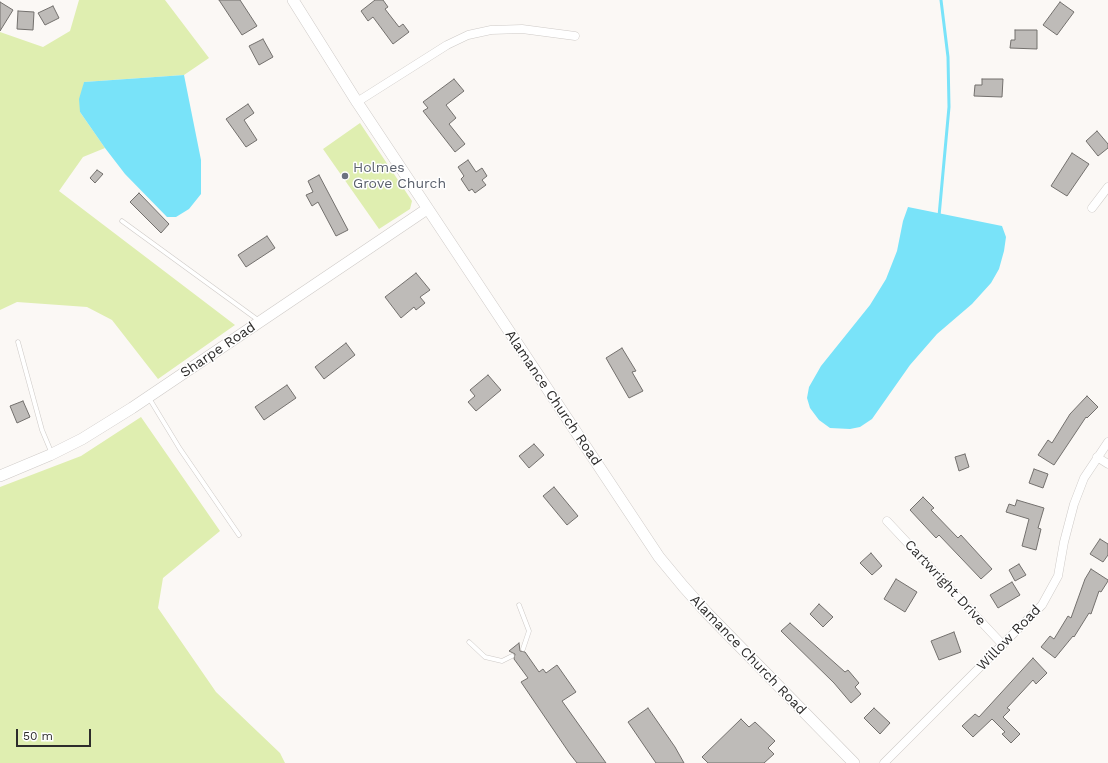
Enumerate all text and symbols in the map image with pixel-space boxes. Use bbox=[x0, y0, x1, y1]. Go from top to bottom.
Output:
place label: Holmes Grove Church bbox=[353, 160, 446, 192]
marker: Holmes Grove Church bbox=[340, 171, 350, 181]
street label: Sharpe Road bbox=[177, 319, 259, 381]
street label: Alamance Church Road bbox=[501, 327, 605, 469]
street label: Cartwright Drive bbox=[901, 537, 989, 629]
street label: Alamance Church Road bbox=[686, 592, 810, 718]
street label: Willow Road bbox=[974, 602, 1044, 674]
scale bar bbox=[18, 721, 93, 747]
text: 50 m bbox=[23, 729, 53, 743]

